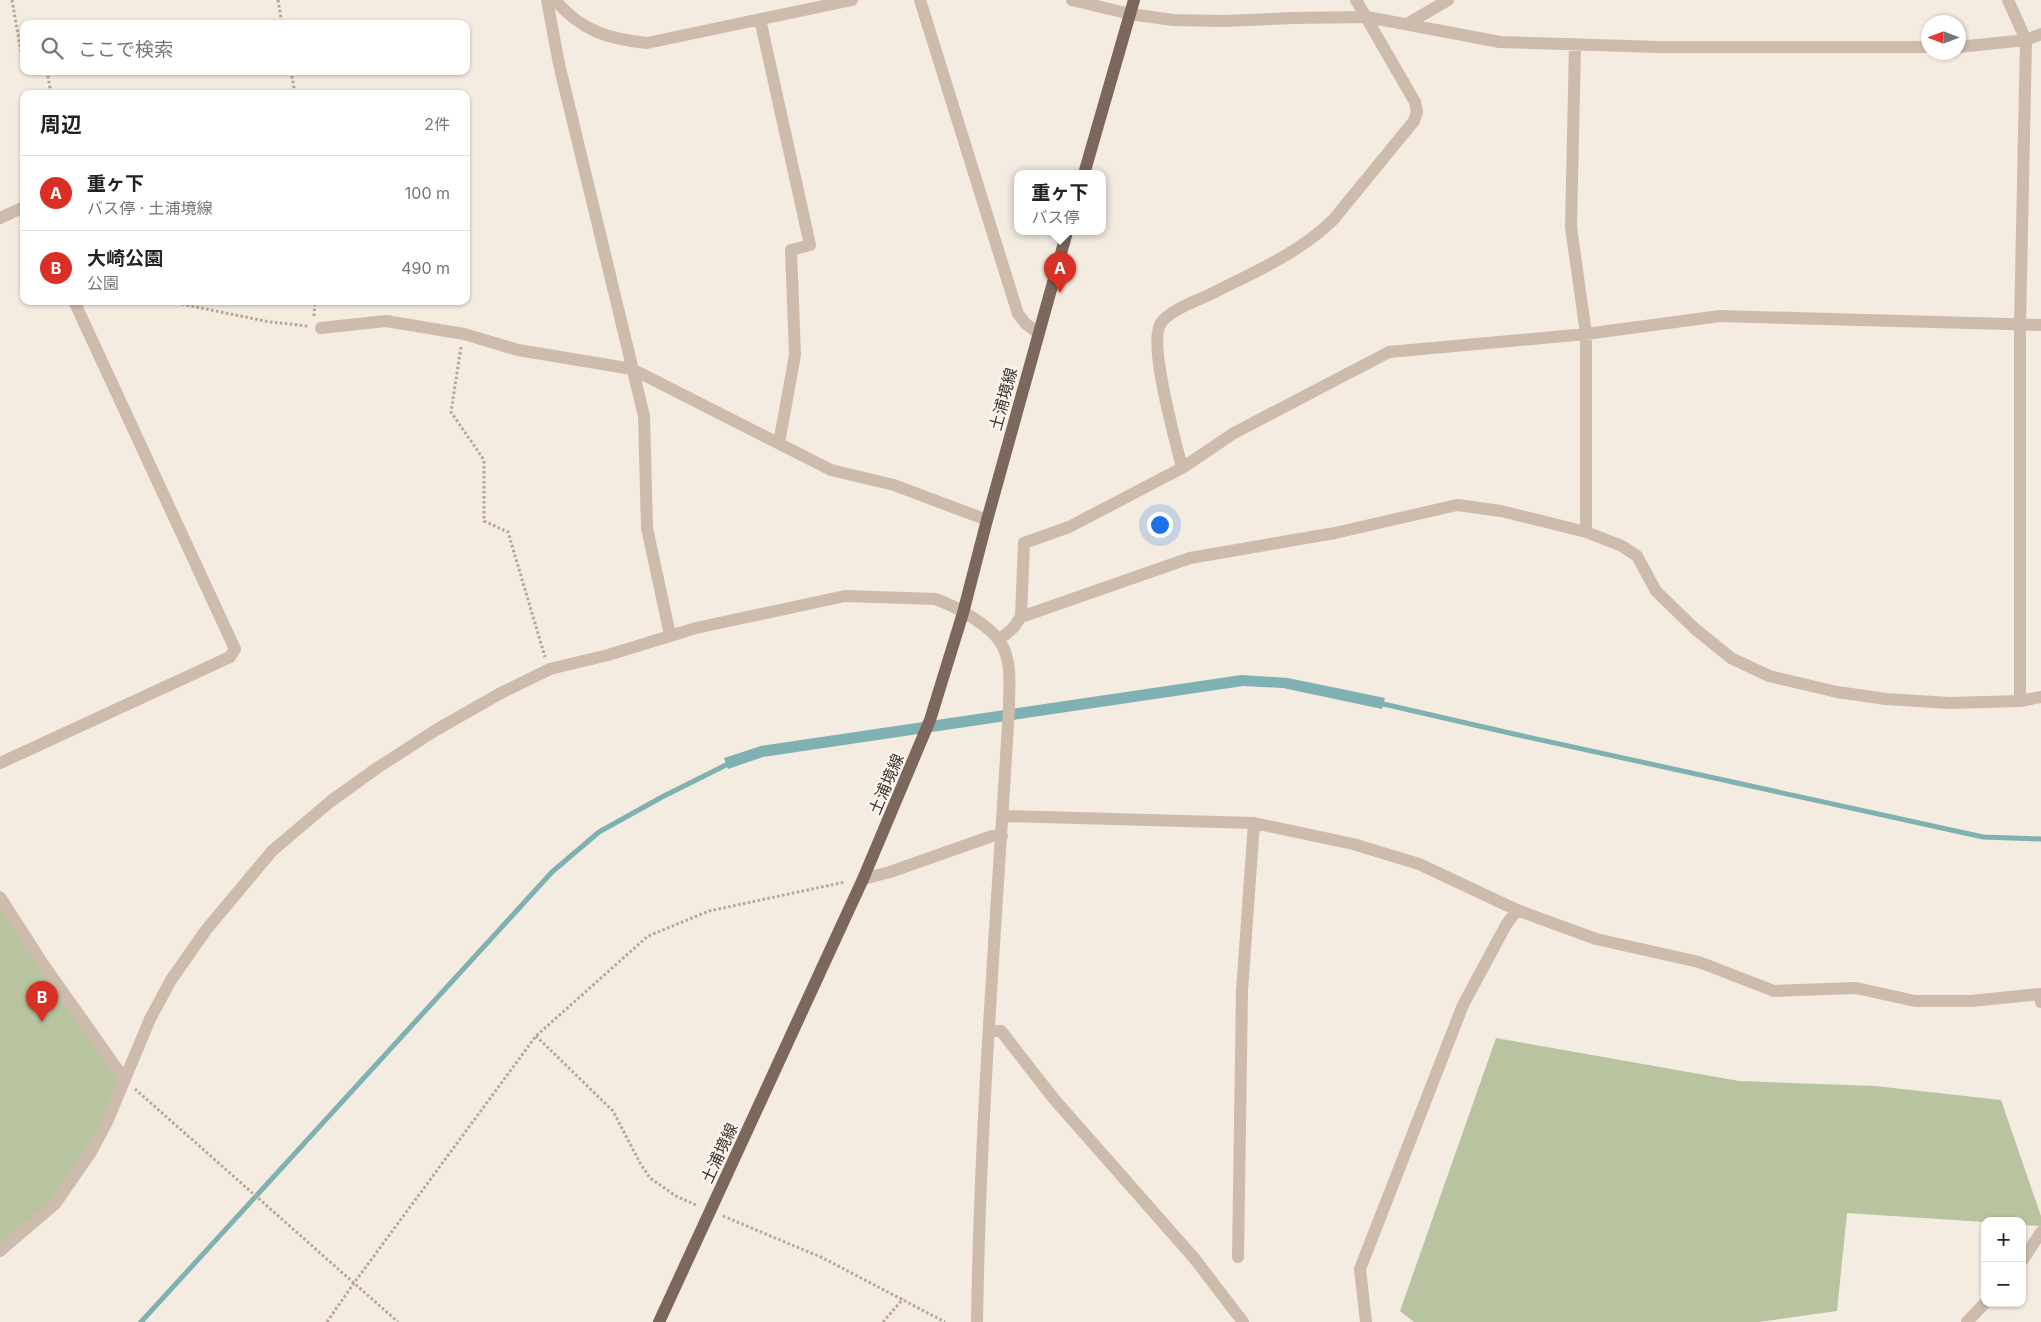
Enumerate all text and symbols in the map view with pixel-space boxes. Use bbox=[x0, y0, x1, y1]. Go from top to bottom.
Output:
north arrow bbox=[1921, 15, 1966, 60]
search box bbox=[20, 20, 470, 75]
icon: search bbox=[38, 34, 66, 62]
text: ここで検索 bbox=[78, 38, 173, 61]
text: 周辺 bbox=[40, 112, 82, 137]
text: 2件 bbox=[424, 114, 450, 134]
popup bbox=[1014, 170, 1106, 235]
text: 重ヶ下 bbox=[87, 172, 144, 195]
text: 重ヶ下 bbox=[1031, 181, 1089, 204]
text: A bbox=[50, 183, 62, 203]
text: 100 m bbox=[405, 183, 450, 203]
text: バス停 · 土浦境線 bbox=[87, 198, 213, 218]
text: バス停 bbox=[1031, 207, 1080, 227]
text: 大崎公園 bbox=[87, 247, 163, 270]
pin: A bbox=[1044, 252, 1076, 293]
text: B bbox=[51, 258, 61, 278]
text: 490 m bbox=[401, 258, 450, 278]
text: 公園 bbox=[87, 273, 119, 293]
street label: 土浦境線 bbox=[985, 365, 1021, 433]
your location bbox=[1147, 512, 1173, 538]
street label: 土浦境線 bbox=[864, 751, 908, 817]
pin: B bbox=[26, 981, 58, 1022]
street label: 土浦境線 bbox=[696, 1120, 742, 1186]
map controls bbox=[1981, 1217, 2026, 1307]
button: + bbox=[1981, 1217, 2026, 1262]
button: − bbox=[1981, 1262, 2026, 1307]

